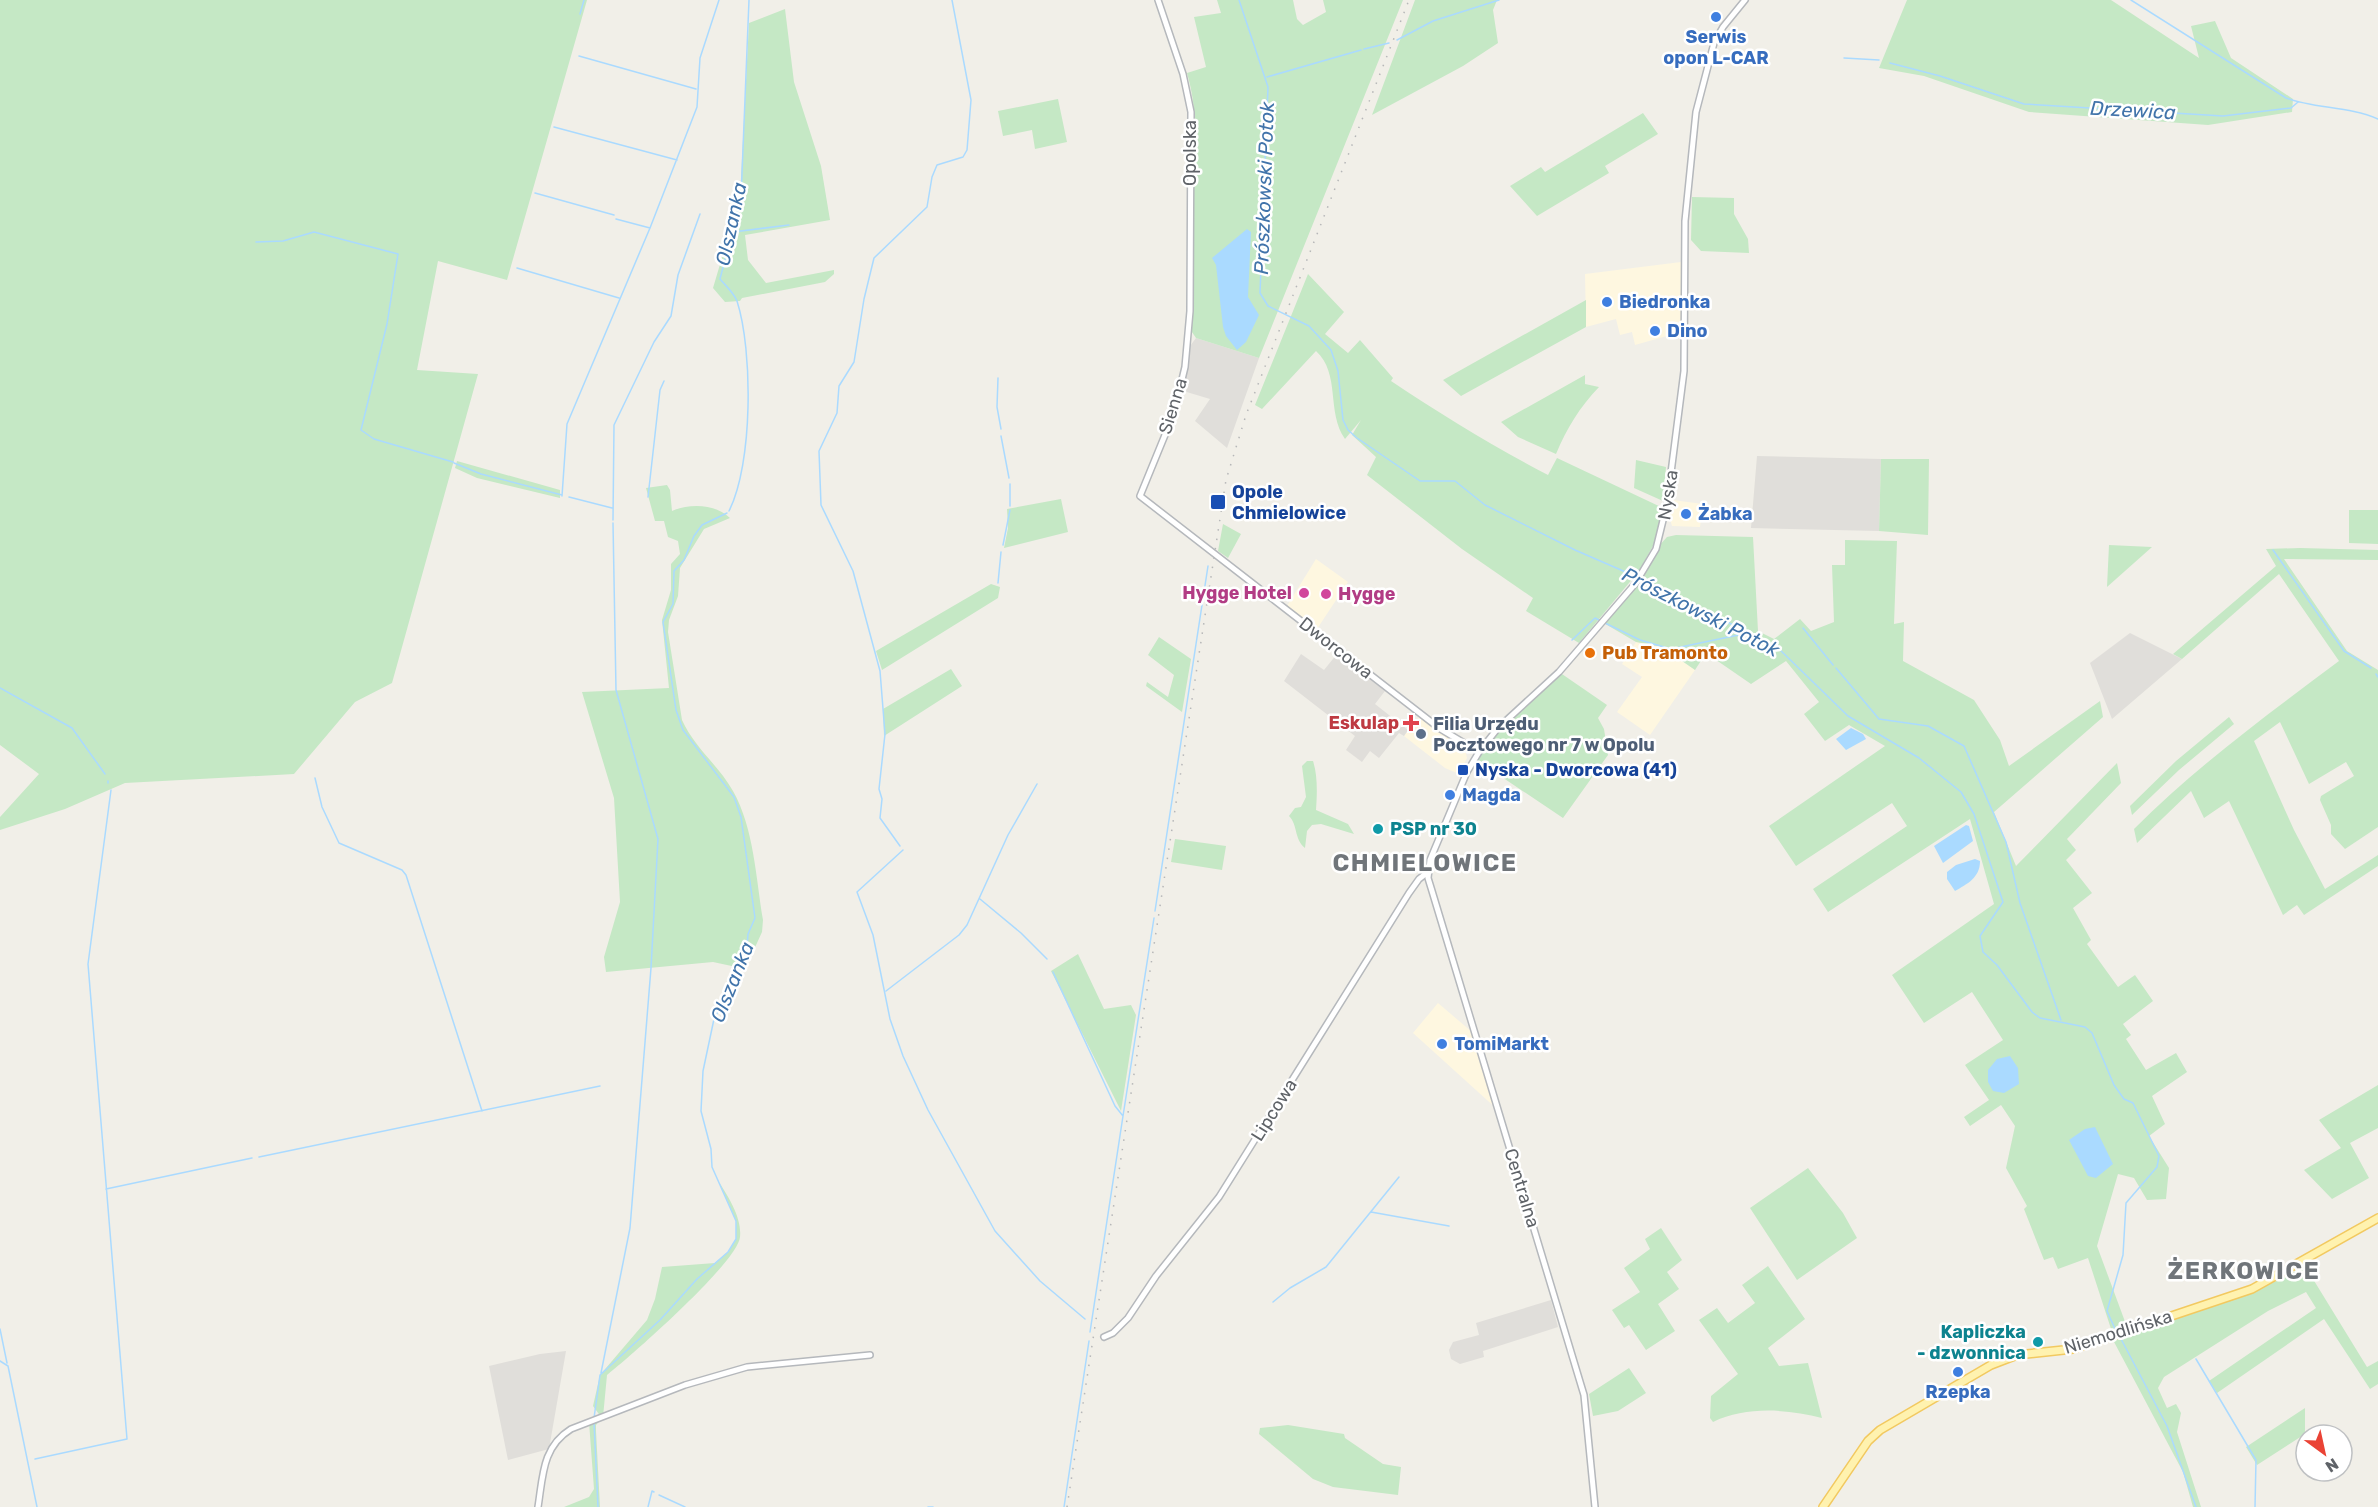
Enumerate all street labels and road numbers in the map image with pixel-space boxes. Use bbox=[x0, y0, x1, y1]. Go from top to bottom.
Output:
street label: Opolska bbox=[1179, 120, 1201, 186]
street label: Sienna bbox=[1154, 375, 1192, 437]
street label: Nyska bbox=[1653, 468, 1683, 522]
street label: Dworcowa bbox=[1295, 612, 1377, 684]
street label: Lipcowa bbox=[1246, 1075, 1302, 1145]
street label: Centralna bbox=[1500, 1146, 1544, 1230]
street label: Niemodlińska bbox=[2061, 1305, 2175, 1359]

